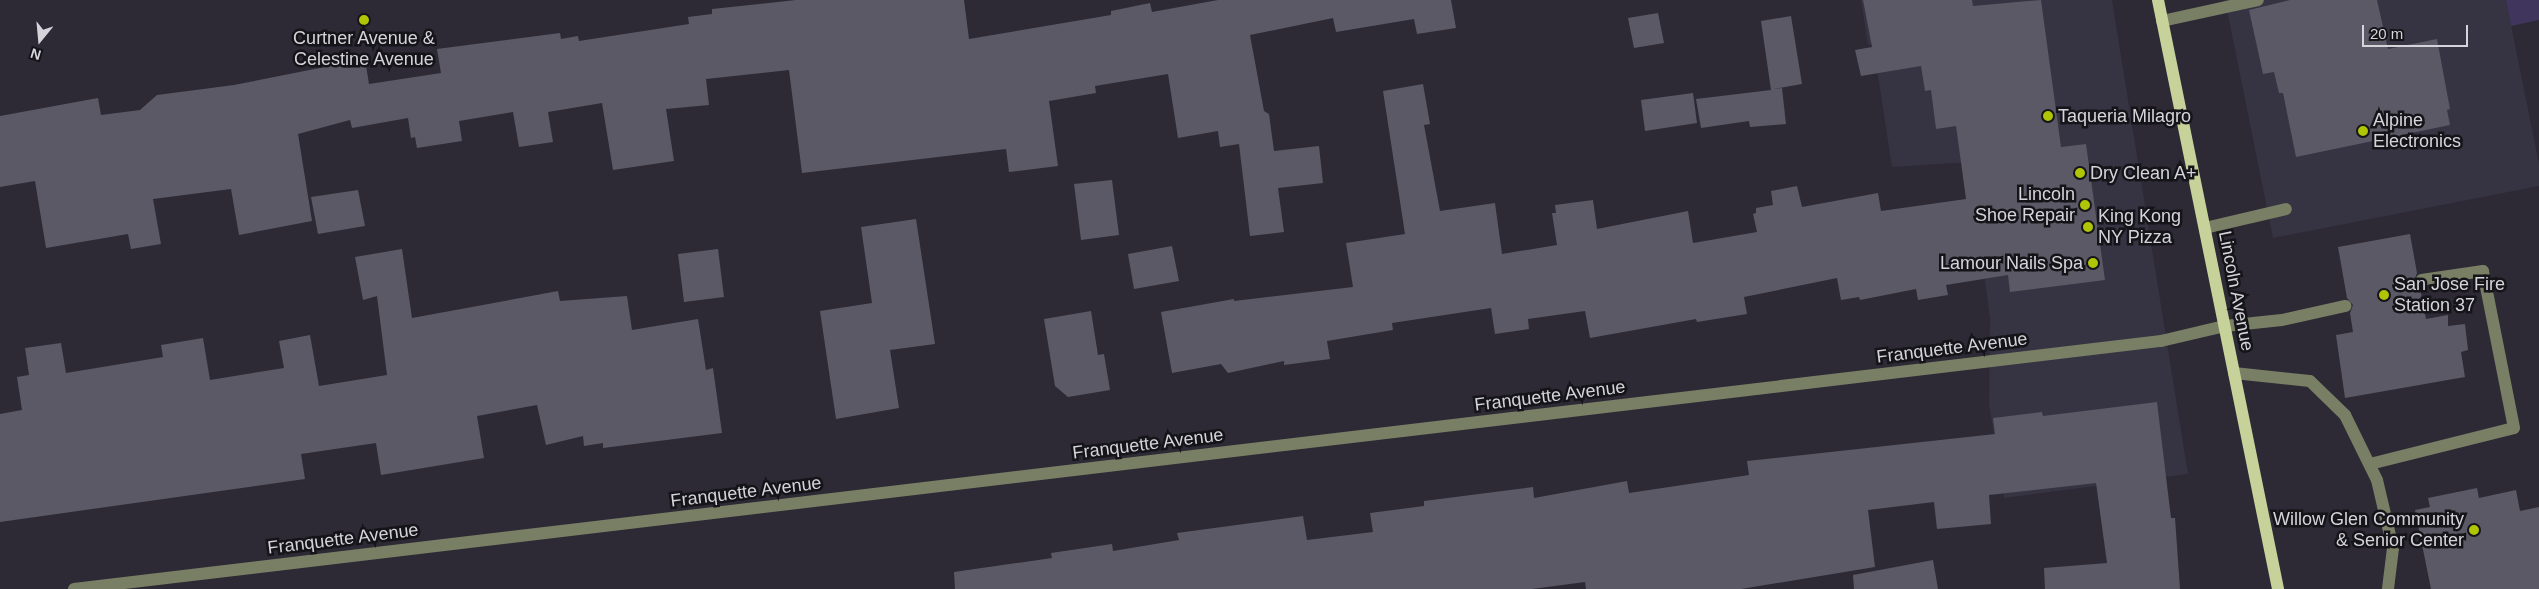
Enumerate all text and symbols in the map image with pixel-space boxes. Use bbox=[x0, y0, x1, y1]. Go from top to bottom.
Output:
marker: Curtner Avenue & Celestine Avenue bbox=[358, 14, 370, 26]
north arrow bbox=[15, 15, 65, 65]
scale bar bbox=[2364, 15, 2470, 47]
text: 20 m bbox=[2370, 25, 2403, 42]
place label: Curtner Avenue & Celestine Avenue bbox=[293, 28, 435, 70]
text: N bbox=[28, 45, 43, 63]
place label: Taqueria Milagro bbox=[2058, 105, 2191, 127]
marker: Taqueria Milagro bbox=[2042, 110, 2054, 122]
place label: Alpine Electronics bbox=[2373, 110, 2461, 152]
marker: Alpine Electronics bbox=[2357, 125, 2369, 137]
place label: Dry Clean A+ bbox=[2090, 162, 2198, 184]
marker: Dry Clean A+ bbox=[2074, 167, 2086, 179]
place label: Lincoln Shoe Repair bbox=[1975, 184, 2075, 226]
marker: Lincoln Shoe Repair bbox=[2079, 199, 2091, 211]
place label: King Kong NY Pizza bbox=[2098, 206, 2181, 248]
marker: King Kong NY Pizza bbox=[2082, 221, 2094, 233]
street label: Lincoln Avenue bbox=[2214, 229, 2258, 353]
place label: Lamour Nails Spa bbox=[1940, 252, 2083, 274]
marker: Lamour Nails Spa bbox=[2087, 257, 2099, 269]
place label: San Jose Fire Station 37 bbox=[2394, 274, 2505, 316]
marker: San Jose Fire Station 37 bbox=[2378, 289, 2390, 301]
street label: Franquette Avenue bbox=[1875, 328, 2029, 368]
street label: Franquette Avenue bbox=[1473, 376, 1627, 416]
street label: Franquette Avenue bbox=[1071, 424, 1225, 464]
street label: Franquette Avenue bbox=[669, 472, 823, 512]
place label: Willow Glen Community & Senior Center bbox=[2273, 509, 2464, 552]
street label: Franquette Avenue bbox=[266, 519, 420, 559]
marker: Willow Glen Community & Senior Center bbox=[2468, 524, 2480, 536]

